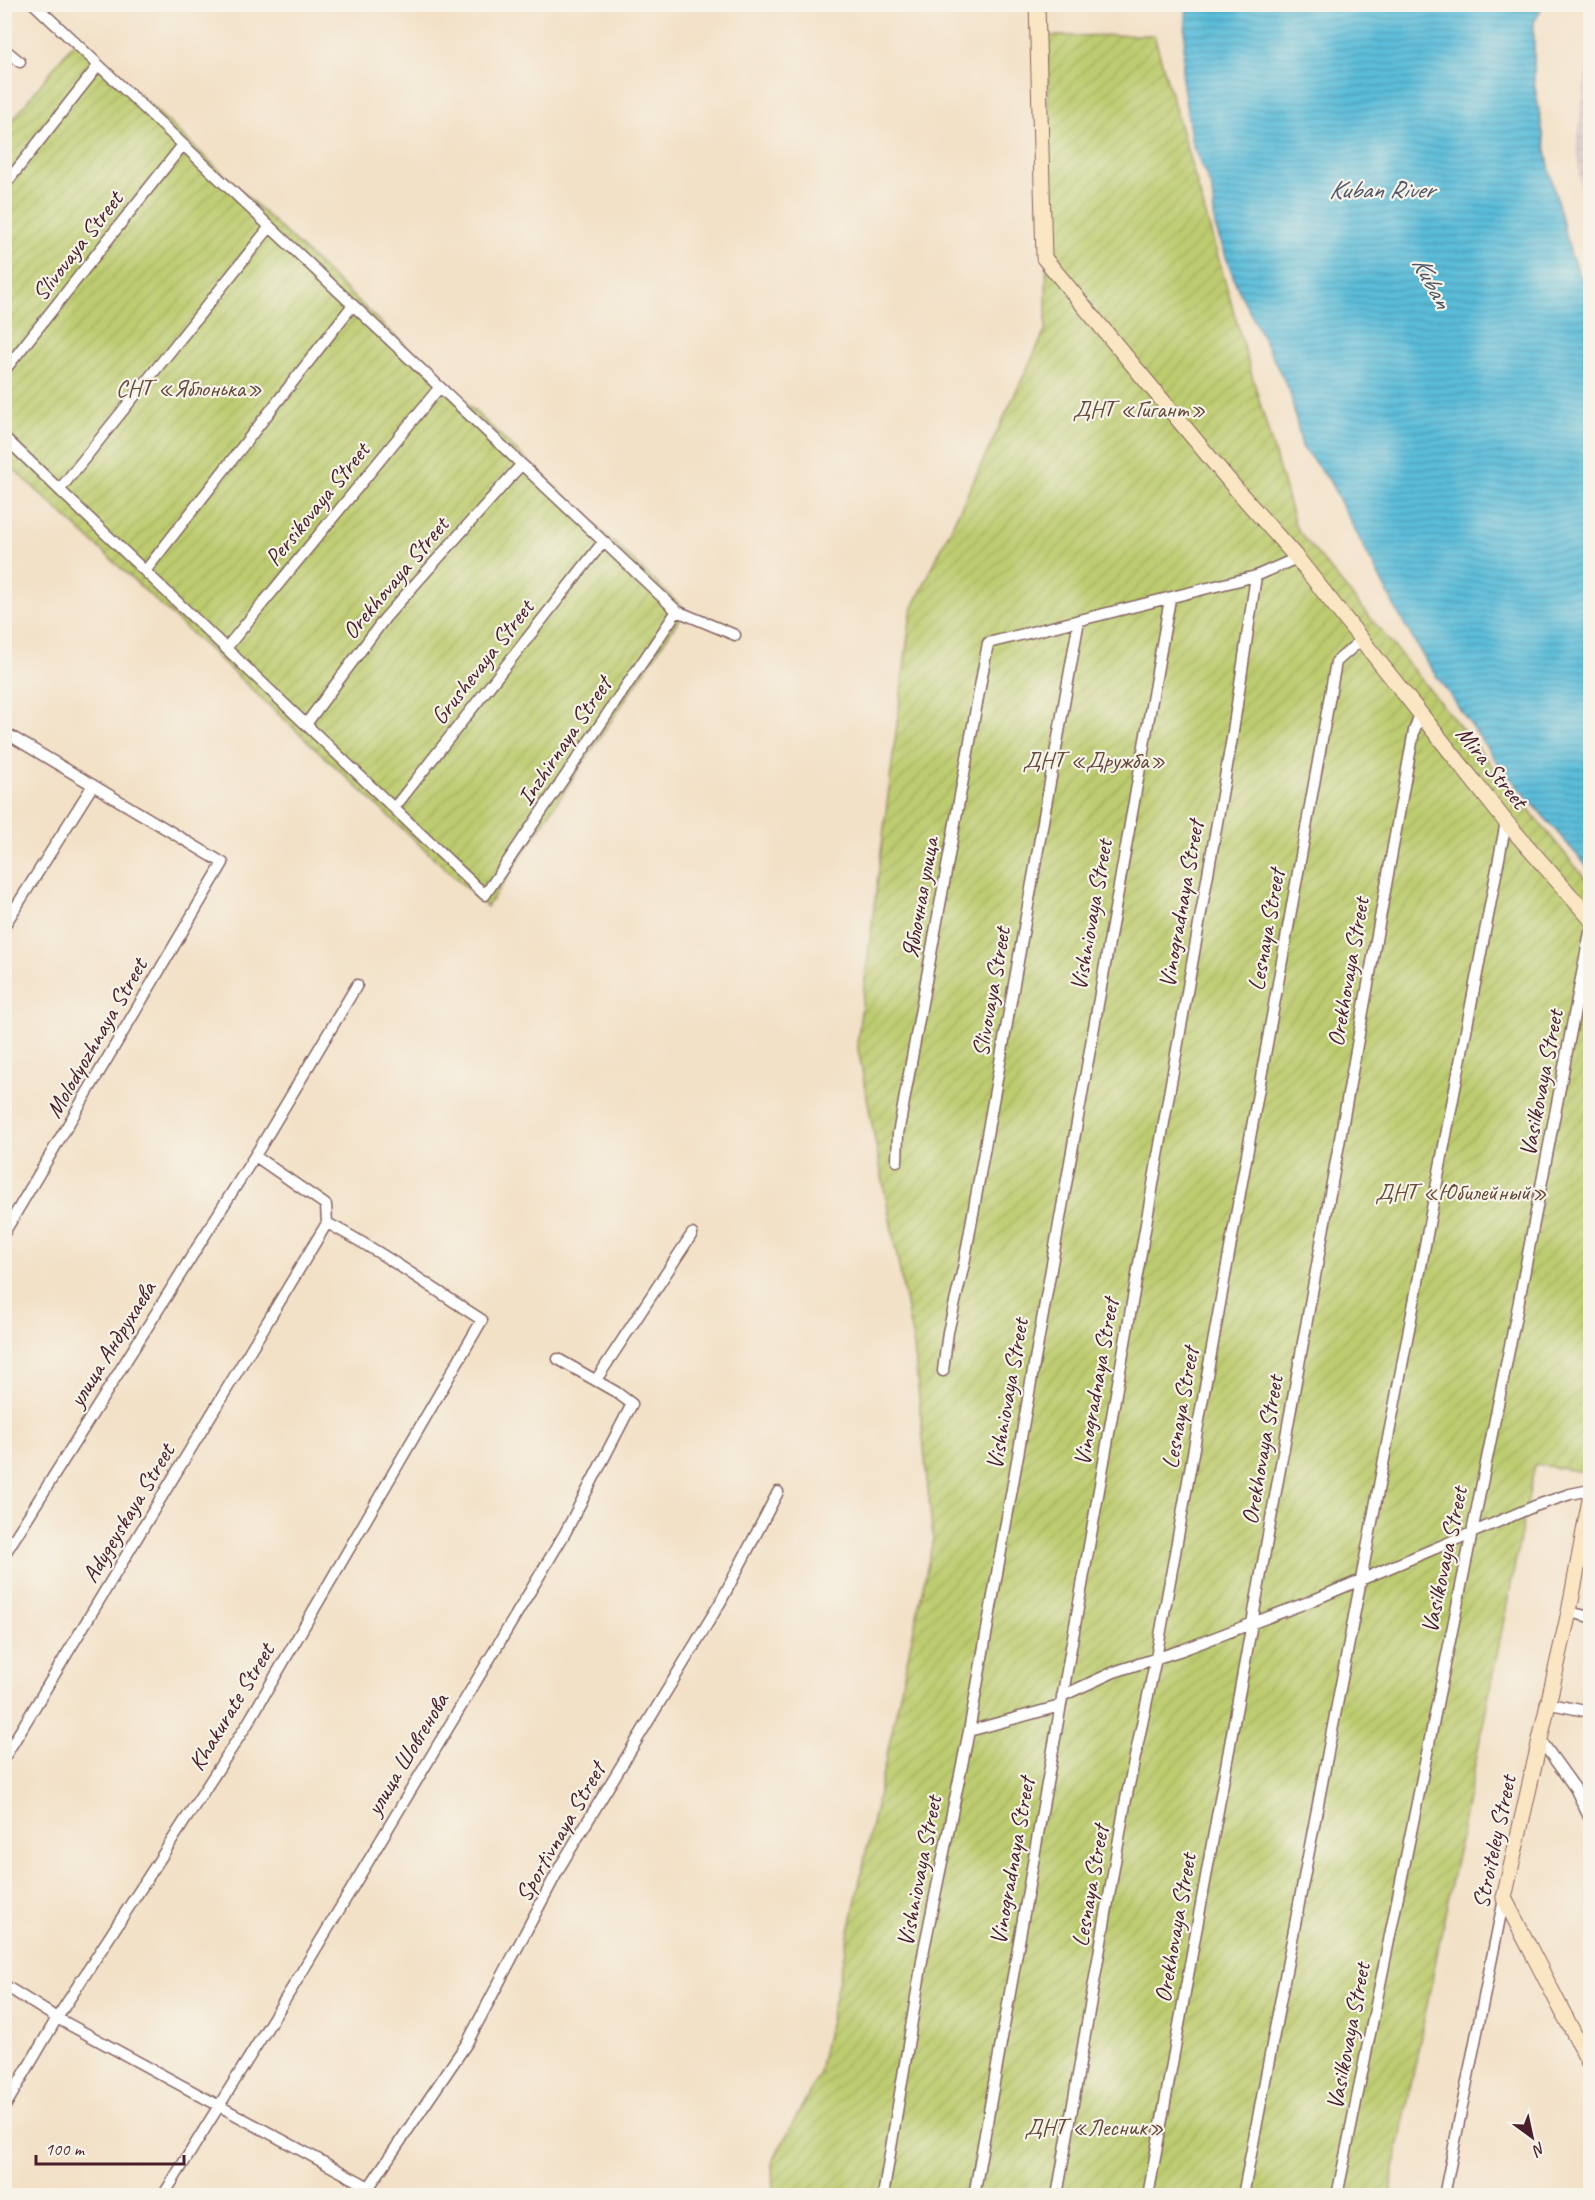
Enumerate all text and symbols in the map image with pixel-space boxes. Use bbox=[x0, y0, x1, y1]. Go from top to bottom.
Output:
water label: Kuban River bbox=[1329, 173, 1438, 206]
street label: Slivovaya Street bbox=[25, 184, 130, 307]
water label: Kuban bbox=[1405, 250, 1460, 316]
park label: СНТ «Яблонька» bbox=[116, 373, 262, 403]
park label: ДНТ «Гигант» bbox=[1072, 394, 1206, 424]
street label: Persikovaya Street bbox=[258, 434, 377, 572]
street label: Orekhovaya Street bbox=[335, 509, 456, 645]
street label: Grushevaya Street bbox=[424, 592, 541, 730]
street label: Inzhirnaya Street bbox=[510, 669, 620, 811]
street label: Mira Street bbox=[1450, 720, 1536, 816]
park label: ДНТ «Дружба» bbox=[1023, 745, 1165, 775]
street label: Vinogradnaya Street bbox=[1152, 815, 1211, 990]
street label: Яблочная улица bbox=[895, 833, 946, 961]
street label: Vishniovaya Street bbox=[1063, 835, 1119, 993]
street label: Lesnaya Street bbox=[1241, 864, 1292, 993]
street label: Orekhovaya Street bbox=[1320, 893, 1376, 1049]
street label: Slivovaya Street bbox=[965, 923, 1017, 1059]
street label: Molodyozhnaya Street bbox=[38, 951, 155, 1123]
street label: Vasilkovaya Street bbox=[1512, 1005, 1570, 1159]
park label: ДНТ «Юбилейный» bbox=[1375, 1177, 1547, 1207]
street label: улица Андрухаева bbox=[60, 1274, 163, 1414]
street label: Vinogradnaya Street bbox=[1067, 1293, 1126, 1468]
street label: Vishniovaya Street bbox=[979, 1314, 1035, 1472]
street label: Lesnaya Street bbox=[1155, 1342, 1206, 1471]
street label: Orekhovaya Street bbox=[1234, 1371, 1290, 1527]
street label: Adygeyskaya Street bbox=[75, 1437, 182, 1588]
street label: Vasilkovaya Street bbox=[1414, 1482, 1475, 1636]
street label: Khakurate Street bbox=[181, 1636, 282, 1776]
street label: улица Шовгенова bbox=[358, 1686, 456, 1822]
street label: Sportivnaya Street bbox=[508, 1754, 613, 1907]
street label: Stroiteley Street bbox=[1465, 1771, 1523, 1911]
street label: Vinogradnaya Street bbox=[983, 1772, 1042, 1947]
street label: Vishniovaya Street bbox=[890, 1791, 949, 1949]
street label: Lesnaya Street bbox=[1065, 1820, 1116, 1949]
street label: Orekhovaya Street bbox=[1147, 1849, 1203, 2005]
street label: Vasilkovaya Street bbox=[1319, 1958, 1377, 2112]
north arrow bbox=[1502, 2107, 1562, 2167]
park label: ДНТ «Лесник» bbox=[1024, 2112, 1164, 2142]
scale bar bbox=[36, 2128, 184, 2166]
text: 100 m bbox=[45, 2138, 86, 2160]
text: N bbox=[1527, 2138, 1549, 2162]

